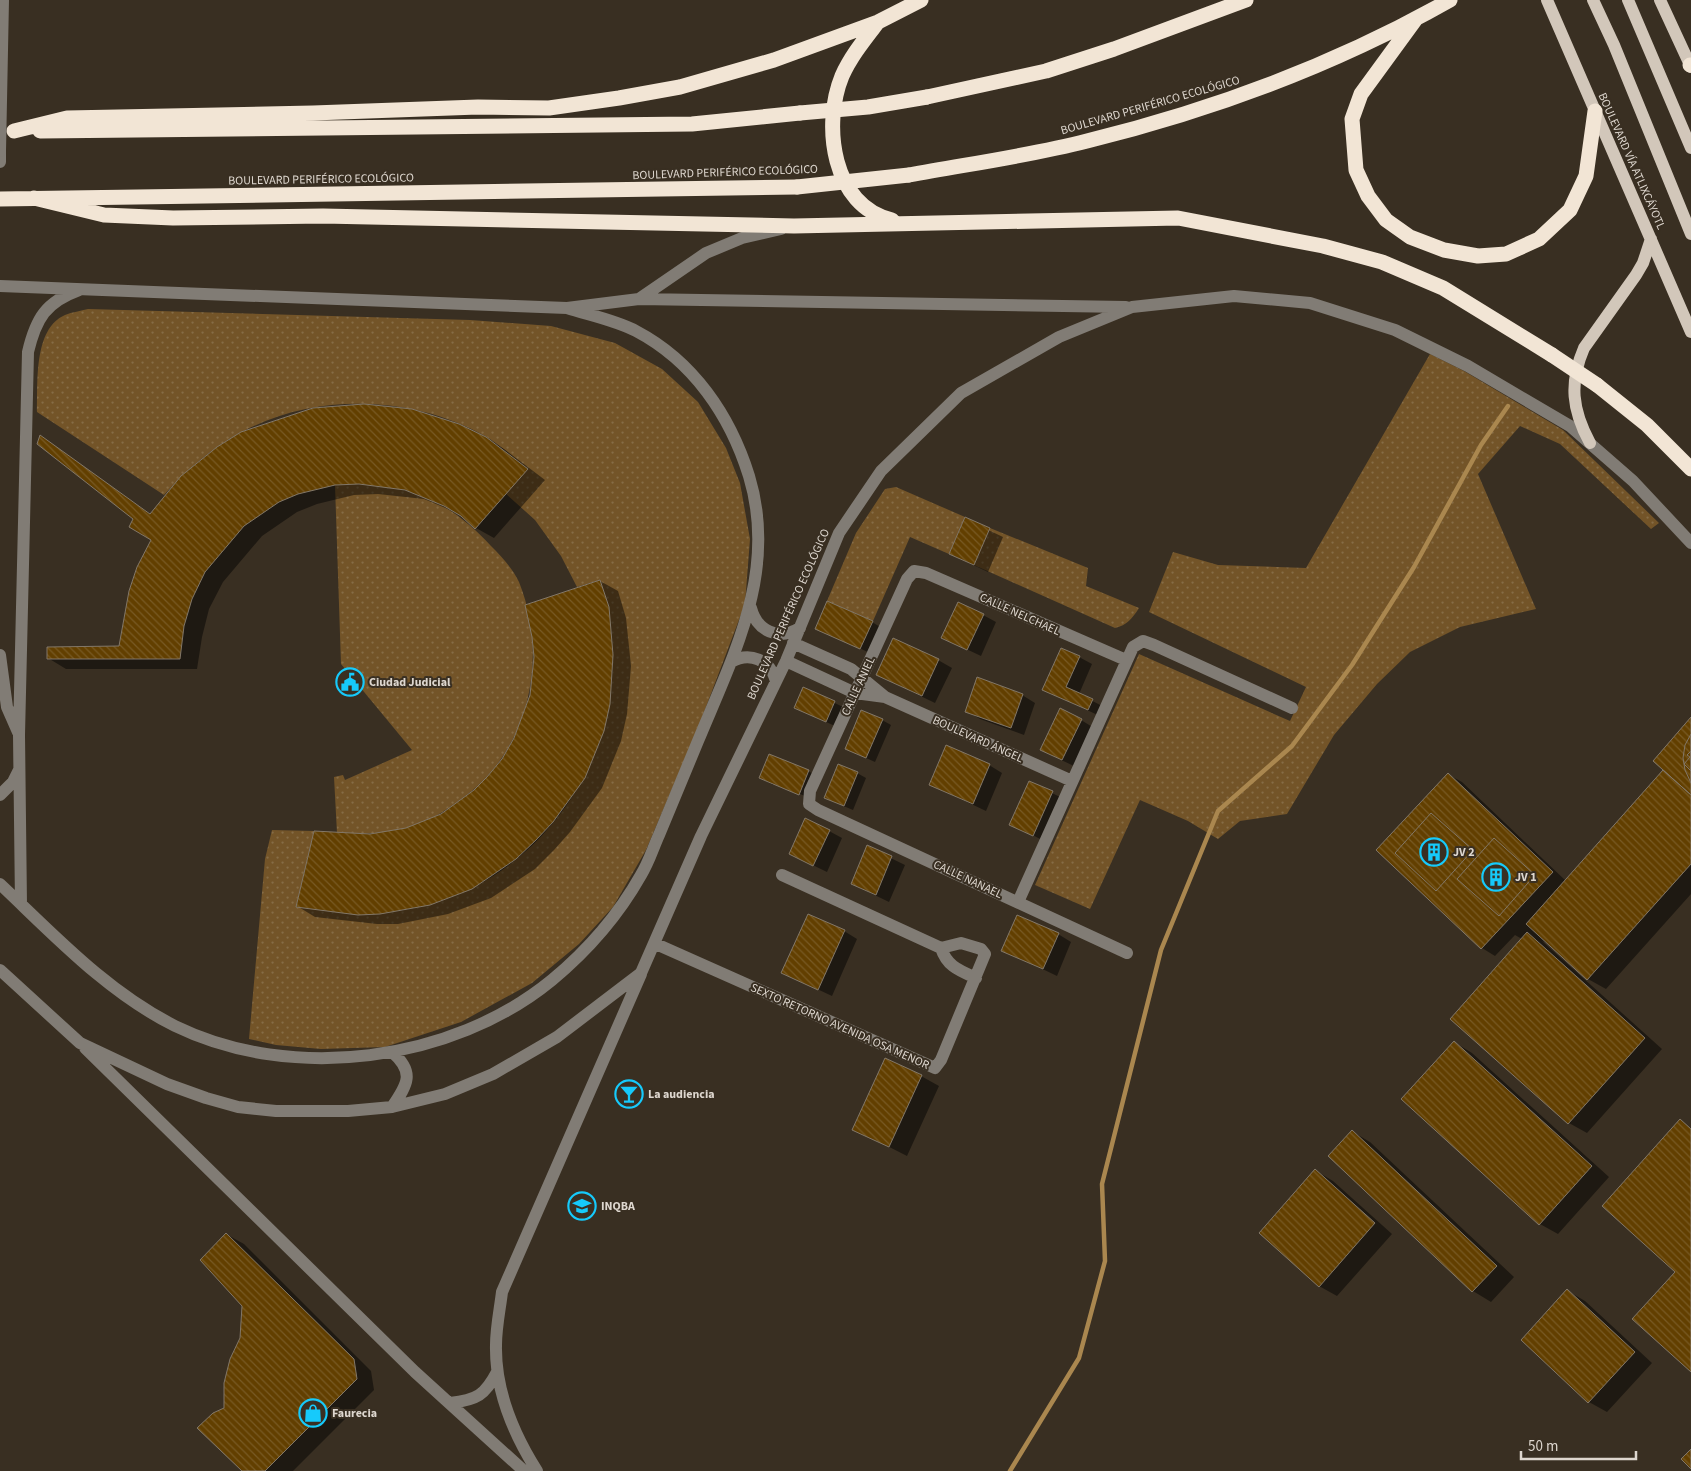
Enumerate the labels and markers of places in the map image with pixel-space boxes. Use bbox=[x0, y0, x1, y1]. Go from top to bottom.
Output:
public building icon: Ciudad Judicial bbox=[335, 667, 365, 697]
place label: Ciudad Judicial bbox=[369, 674, 451, 691]
building icon: JV 2 bbox=[1419, 837, 1449, 867]
place label: JV 2 bbox=[1453, 844, 1475, 861]
building icon: JV 1 bbox=[1481, 862, 1511, 892]
place label: JV 1 bbox=[1515, 869, 1537, 886]
bar icon: La audiencia bbox=[614, 1079, 644, 1109]
place label: La audiencia bbox=[648, 1086, 715, 1103]
school or university icon: INQBA bbox=[567, 1191, 597, 1221]
place label: INQBA bbox=[601, 1198, 635, 1215]
shop icon: Faurecia bbox=[298, 1398, 328, 1428]
place label: Faurecia bbox=[332, 1405, 377, 1422]

